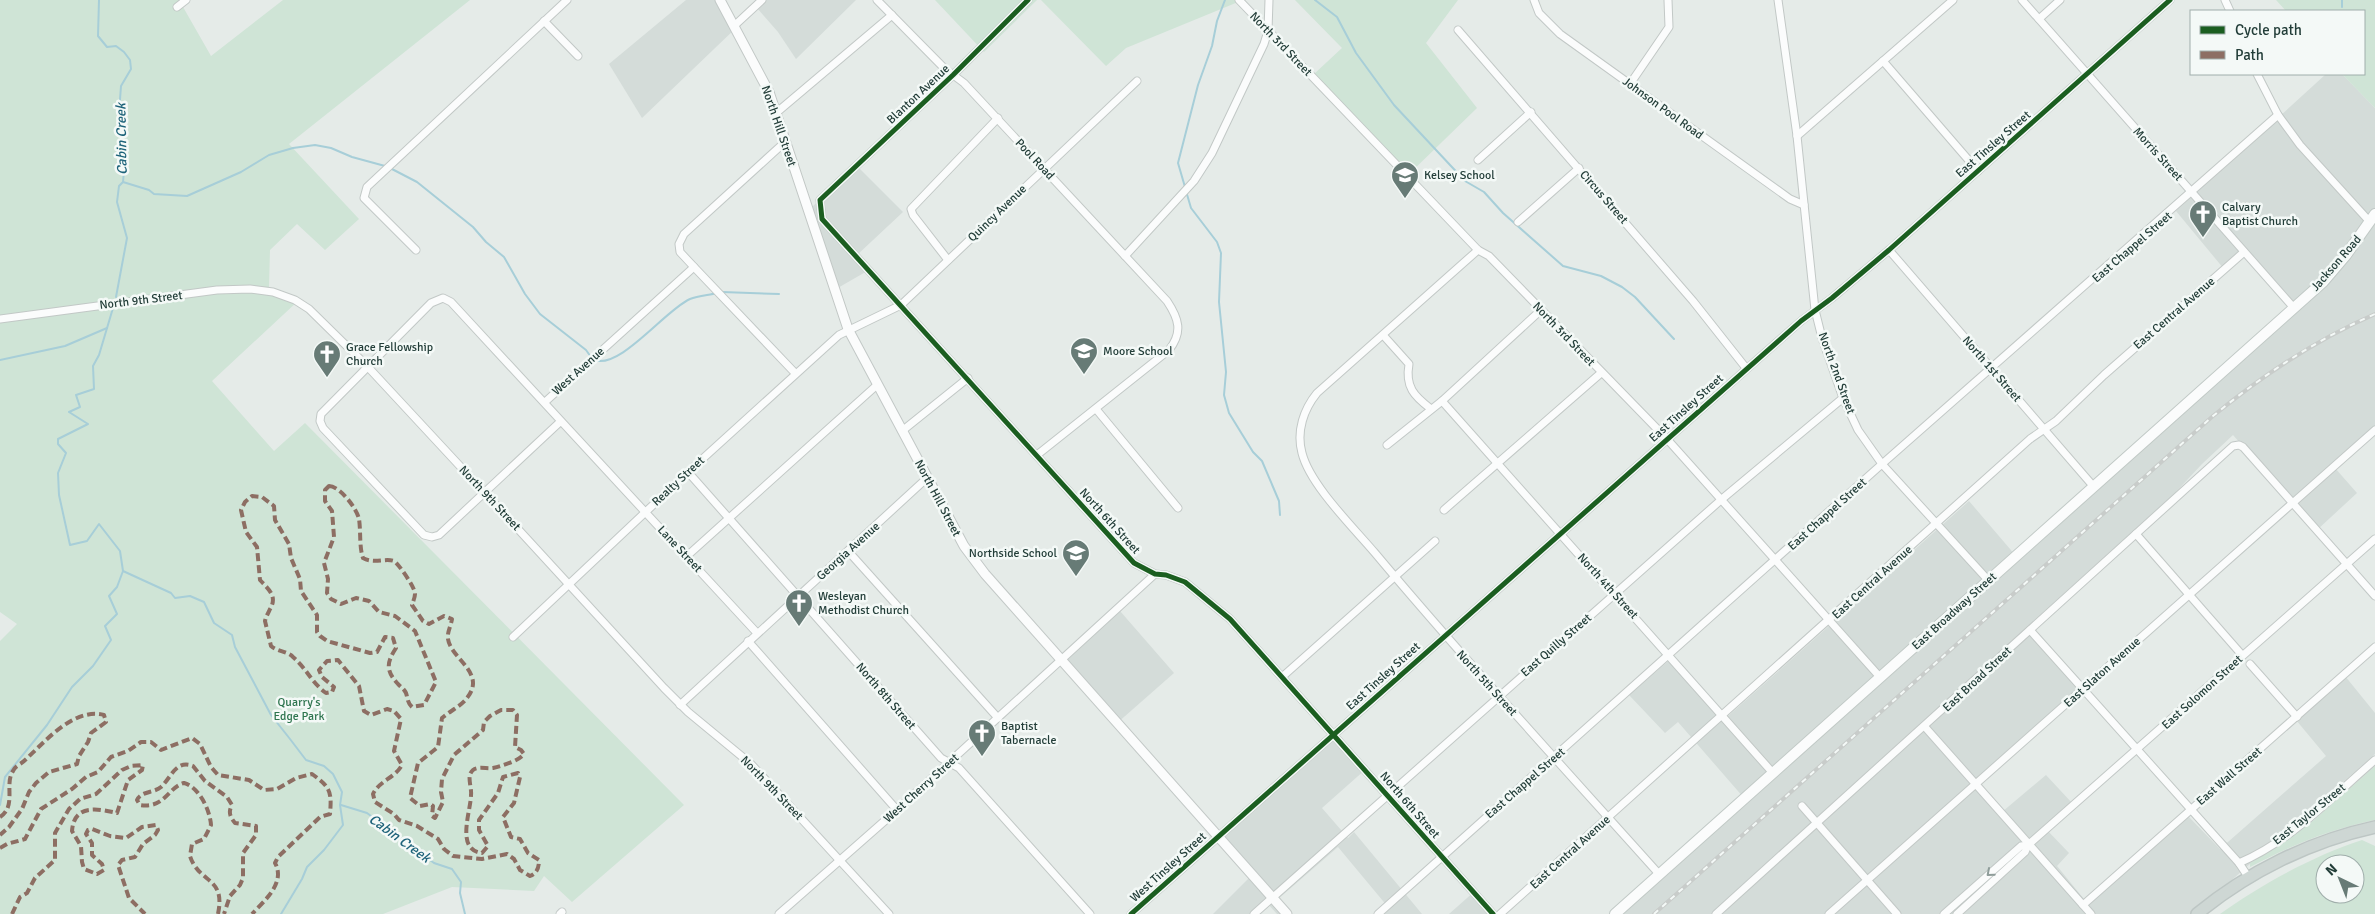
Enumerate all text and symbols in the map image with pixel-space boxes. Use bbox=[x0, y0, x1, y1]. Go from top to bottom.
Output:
street label: North 3rd Street bbox=[1246, 9, 1315, 80]
legend bbox=[2190, 10, 2365, 75]
text: Cycle path bbox=[2235, 21, 2302, 39]
text: Path bbox=[2235, 46, 2264, 64]
street label: Blanton Avenue bbox=[884, 61, 953, 127]
street label: Johnson Pool Road bbox=[1619, 74, 1706, 143]
street label: North Hill Street bbox=[758, 84, 799, 169]
water label: Cabin Creek bbox=[112, 101, 131, 175]
street label: East Tinsley Street bbox=[1953, 108, 2034, 181]
street label: Morris Street bbox=[2130, 124, 2186, 184]
street label: Pool Road bbox=[1012, 136, 1057, 183]
school or university icon: Kelsey School bbox=[1390, 160, 1420, 199]
street label: Circus Street bbox=[1576, 167, 1631, 227]
place label: Kelsey School bbox=[1424, 168, 1495, 183]
street label: Quincy Avenue bbox=[965, 182, 1030, 245]
church icon: Calvary Baptist Church bbox=[2188, 199, 2218, 238]
place label: Calvary Baptist Church bbox=[2222, 200, 2298, 229]
street label: East Chappel Street bbox=[2089, 209, 2175, 286]
street label: Jackson Road bbox=[2308, 232, 2365, 294]
street label: East Central Avenue bbox=[2131, 274, 2218, 353]
street label: North 9th Street bbox=[99, 288, 183, 313]
street label: North 3rd Street bbox=[1529, 299, 1598, 370]
street label: North 2nd Street bbox=[1815, 330, 1858, 416]
street label: North 1st Street bbox=[1959, 333, 2024, 405]
school or university icon: Moore School bbox=[1069, 336, 1099, 375]
church icon: Grace Fellowship Church bbox=[312, 339, 342, 378]
place label: Grace Fellowship Church bbox=[346, 340, 433, 369]
street label: West Avenue bbox=[549, 344, 608, 399]
place label: Moore School bbox=[1103, 344, 1173, 359]
street label: East Tinsley Street bbox=[1646, 371, 1727, 446]
street label: Realty Street bbox=[649, 453, 708, 509]
street label: North Hill Street bbox=[911, 457, 964, 539]
street label: North 9th Street bbox=[456, 463, 524, 534]
street label: East Chappel Street bbox=[1785, 475, 1870, 554]
street label: North 6th Street bbox=[1076, 485, 1143, 557]
street label: Georgia Avenue bbox=[814, 519, 883, 584]
street label: Lane Street bbox=[654, 523, 705, 576]
school or university icon: Northside School bbox=[1061, 538, 1091, 577]
street label: East Central Avenue bbox=[1829, 542, 1916, 622]
place label: Northside School bbox=[969, 546, 1057, 561]
street label: North 4th Street bbox=[1574, 550, 1641, 622]
street label: East Broadway Street bbox=[1909, 569, 2000, 653]
church icon: Wesleyan Methodist Church bbox=[784, 588, 814, 627]
place label: Wesleyan Methodist Church bbox=[818, 589, 909, 618]
street label: East Quilly Street bbox=[1518, 611, 1595, 680]
street label: East Slaton Avenue bbox=[2061, 634, 2144, 711]
street label: East Tinsley Street bbox=[1343, 639, 1424, 714]
street label: East Broad Street bbox=[1940, 644, 2015, 715]
street label: North 5th Street bbox=[1453, 647, 1520, 719]
street label: East Solomon Street bbox=[2159, 652, 2246, 733]
street label: North 8th Street bbox=[853, 660, 919, 733]
park label: Quarry's Edge Park bbox=[273, 695, 325, 724]
church icon: Baptist Tabernacle bbox=[967, 718, 997, 757]
place label: Baptist Tabernacle bbox=[1001, 719, 1057, 748]
street label: East Wall Street bbox=[2194, 744, 2265, 809]
street label: East Chappel Street bbox=[1482, 745, 1568, 822]
street label: West Cherry Street bbox=[881, 751, 962, 826]
street label: North 9th Street bbox=[737, 753, 806, 824]
street label: North 6th Street bbox=[1377, 769, 1443, 842]
street label: East Taylor Street bbox=[2270, 780, 2349, 848]
water label: Cabin Creek bbox=[366, 810, 435, 868]
street label: East Central Avenue bbox=[1527, 812, 1614, 892]
street label: West Tinsley Street bbox=[1127, 829, 1210, 906]
north arrow bbox=[2315, 854, 2365, 904]
text: N bbox=[2322, 860, 2341, 879]
one-way arrow bbox=[1986, 867, 1995, 876]

